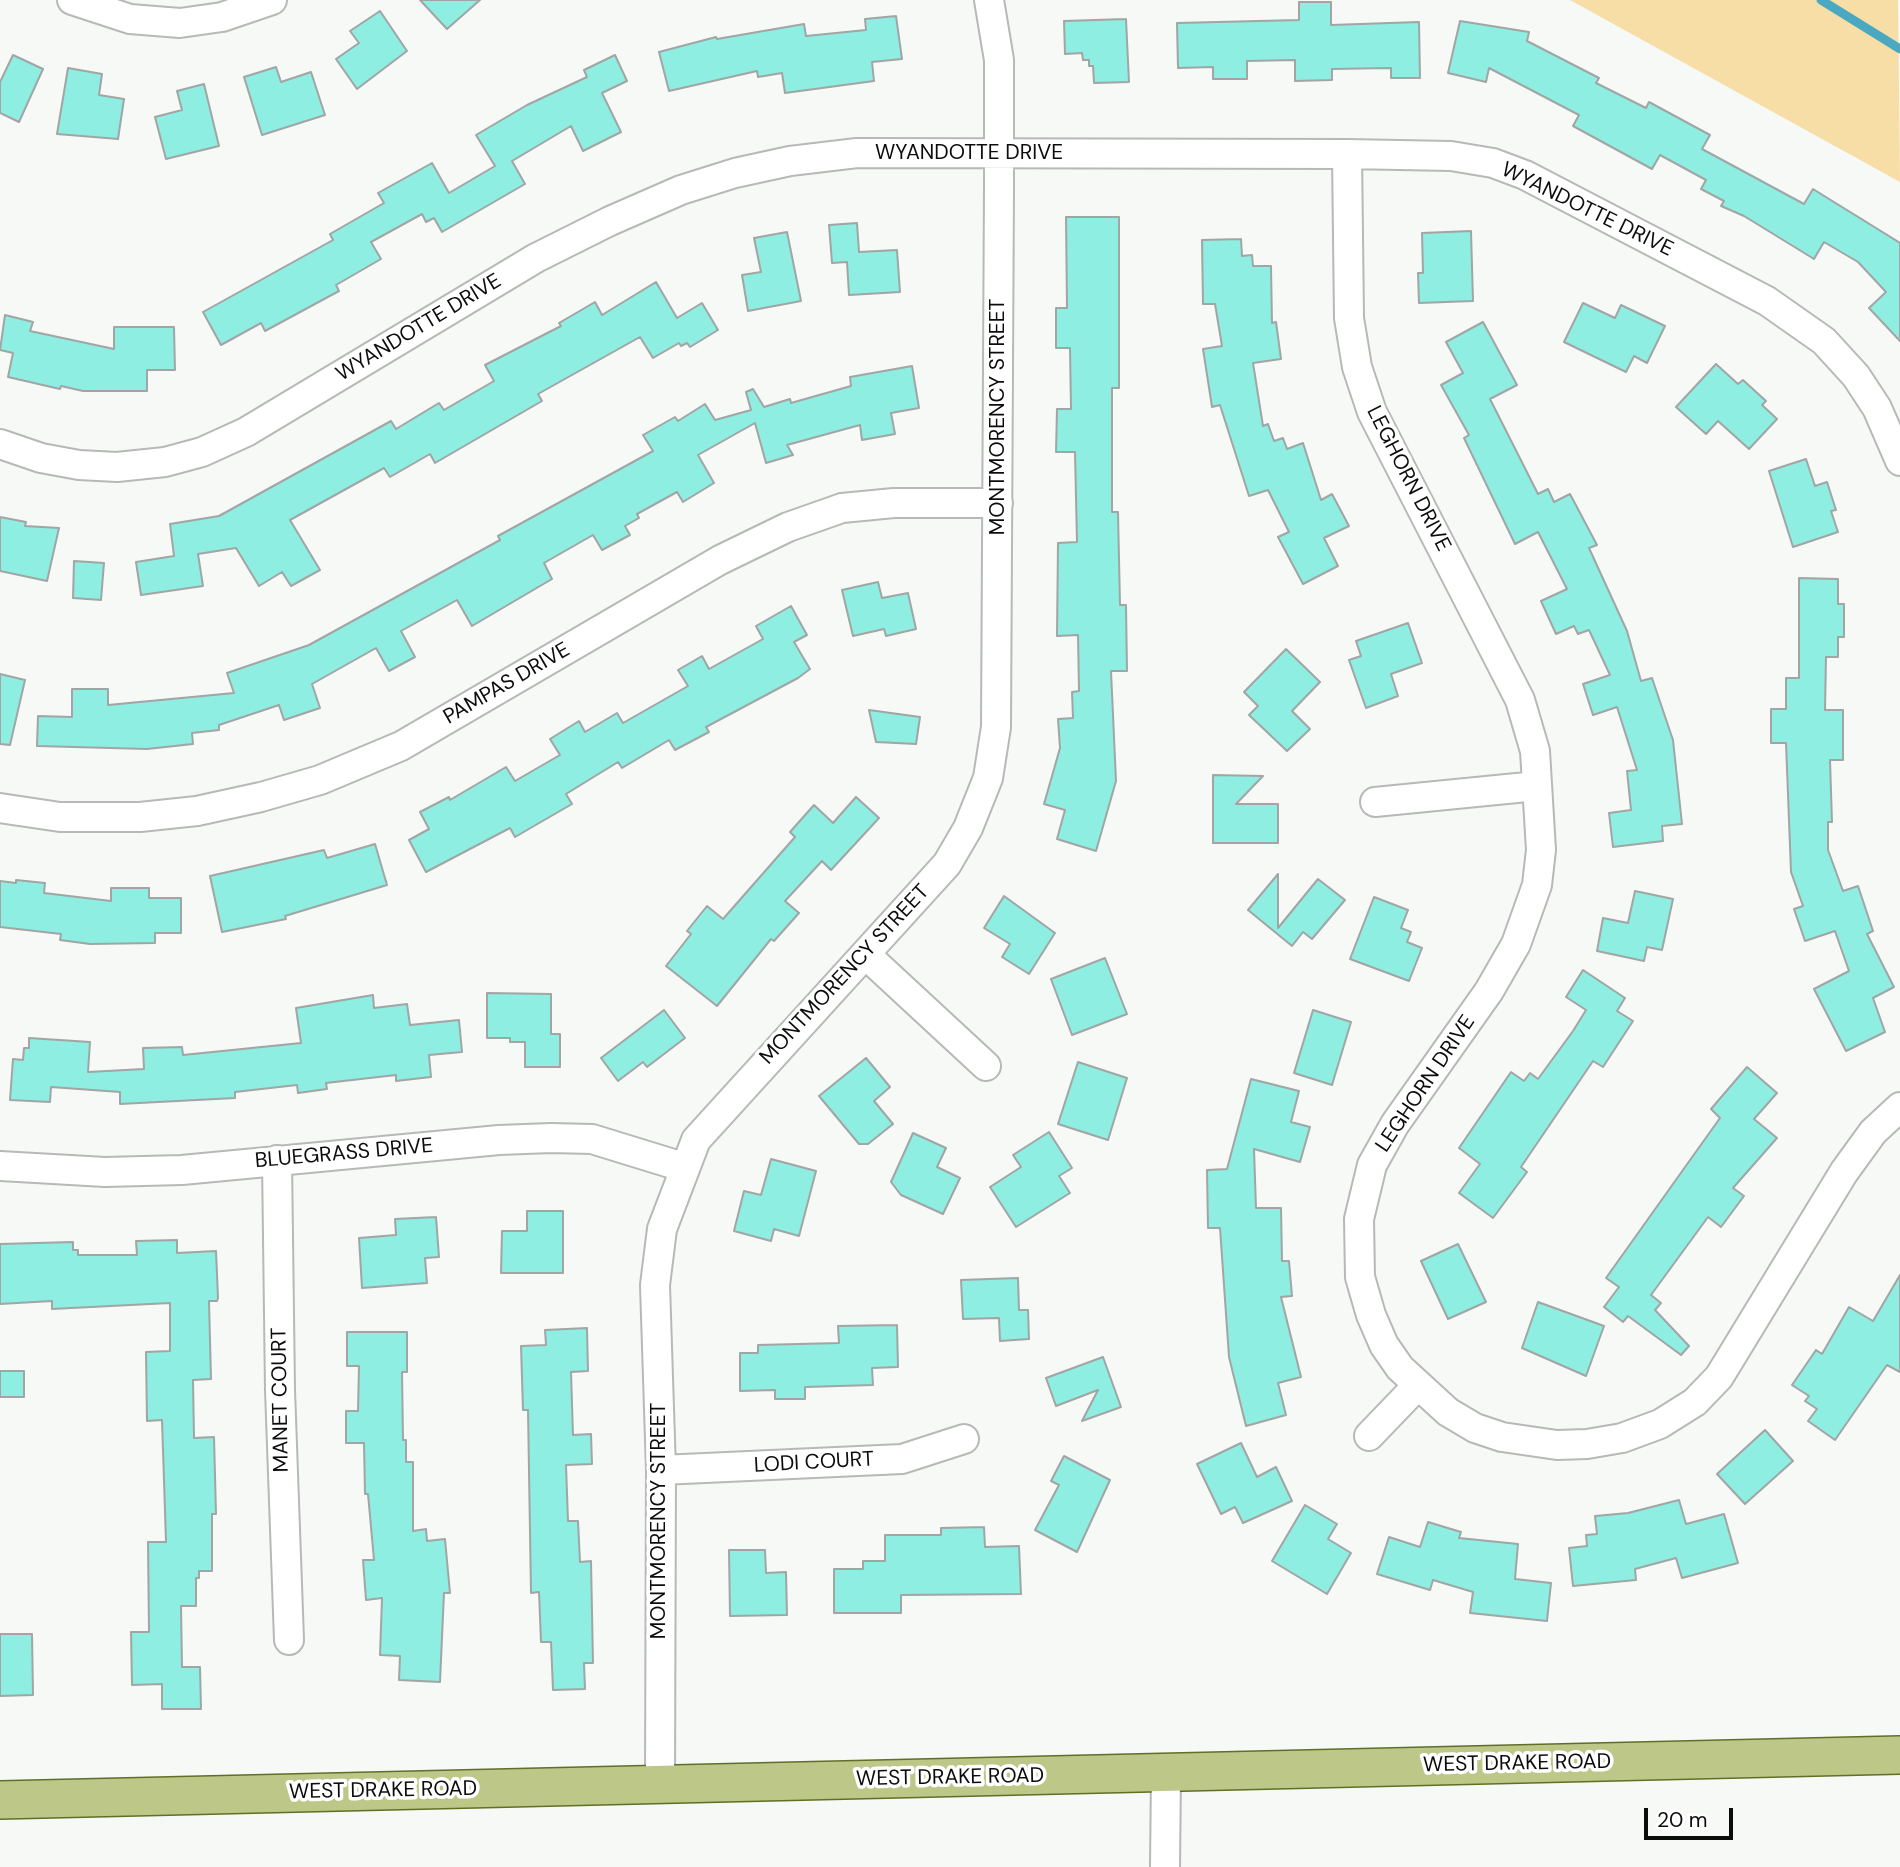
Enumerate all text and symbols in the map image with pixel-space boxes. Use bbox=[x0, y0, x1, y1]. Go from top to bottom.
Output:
street label: WYANDOTTE DRIVE bbox=[875, 140, 1063, 166]
street label: WYANDOTTE DRIVE bbox=[1497, 157, 1677, 263]
street label: WYANDOTTE DRIVE bbox=[332, 269, 506, 387]
street label: MONTMORENCY STREET bbox=[985, 299, 1011, 535]
street label: LEGHORN DRIVE bbox=[1361, 402, 1455, 556]
street label: PAMPAS DRIVE bbox=[439, 638, 575, 730]
street label: MONTMORENCY STREET bbox=[755, 880, 935, 1070]
street label: LEGHORN DRIVE bbox=[1371, 1011, 1481, 1157]
street label: BLUEGRASS DRIVE bbox=[254, 1134, 434, 1174]
street label: MANET COURT bbox=[267, 1327, 295, 1473]
street label: MONTMORENCY STREET bbox=[646, 1403, 672, 1639]
street label: LODI COURT bbox=[753, 1447, 875, 1479]
street label: WEST DRAKE ROAD bbox=[1423, 1750, 1611, 1778]
street label: WEST DRAKE ROAD bbox=[856, 1764, 1044, 1792]
street label: WEST DRAKE ROAD bbox=[289, 1777, 477, 1805]
scale bar bbox=[1648, 1794, 1737, 1838]
text: 20 m bbox=[1657, 1806, 1708, 1834]

